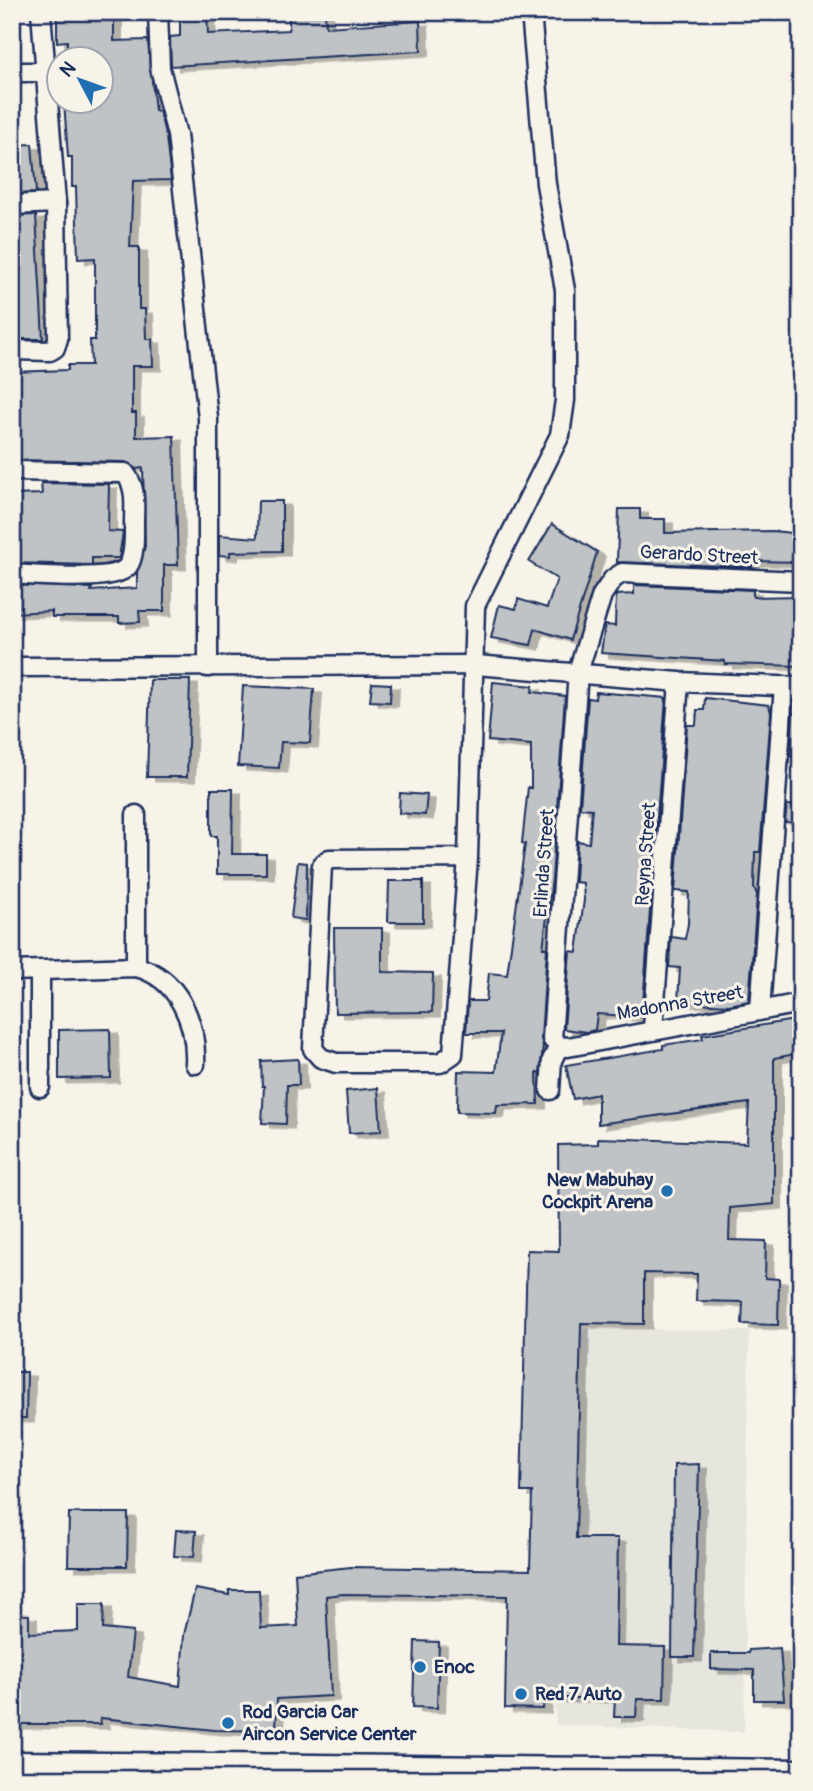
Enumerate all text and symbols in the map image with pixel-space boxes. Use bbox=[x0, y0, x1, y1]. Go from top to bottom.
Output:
north arrow bbox=[46, 46, 116, 116]
text: N bbox=[55, 57, 81, 82]
street label: Gerardo Street bbox=[639, 540, 759, 570]
street label: Reyna Street bbox=[630, 801, 662, 907]
street label: Erlinda Street bbox=[528, 807, 560, 918]
street label: Madonna Street bbox=[615, 980, 745, 1026]
place label: New Mabuhay Cockpit Arena bbox=[542, 1168, 654, 1214]
marker: New Mabuhay Cockpit Arena bbox=[659, 1183, 675, 1199]
place label: Enoc bbox=[434, 1655, 475, 1679]
marker: Enoc bbox=[412, 1659, 428, 1675]
place label: Red 7 Auto bbox=[535, 1682, 623, 1706]
marker: Red 7 Auto bbox=[513, 1686, 529, 1702]
place label: Rod Garcia Car Aircon Service Center bbox=[242, 1700, 417, 1746]
marker: Rod Garcia Car Aircon Service Center bbox=[220, 1715, 236, 1731]

